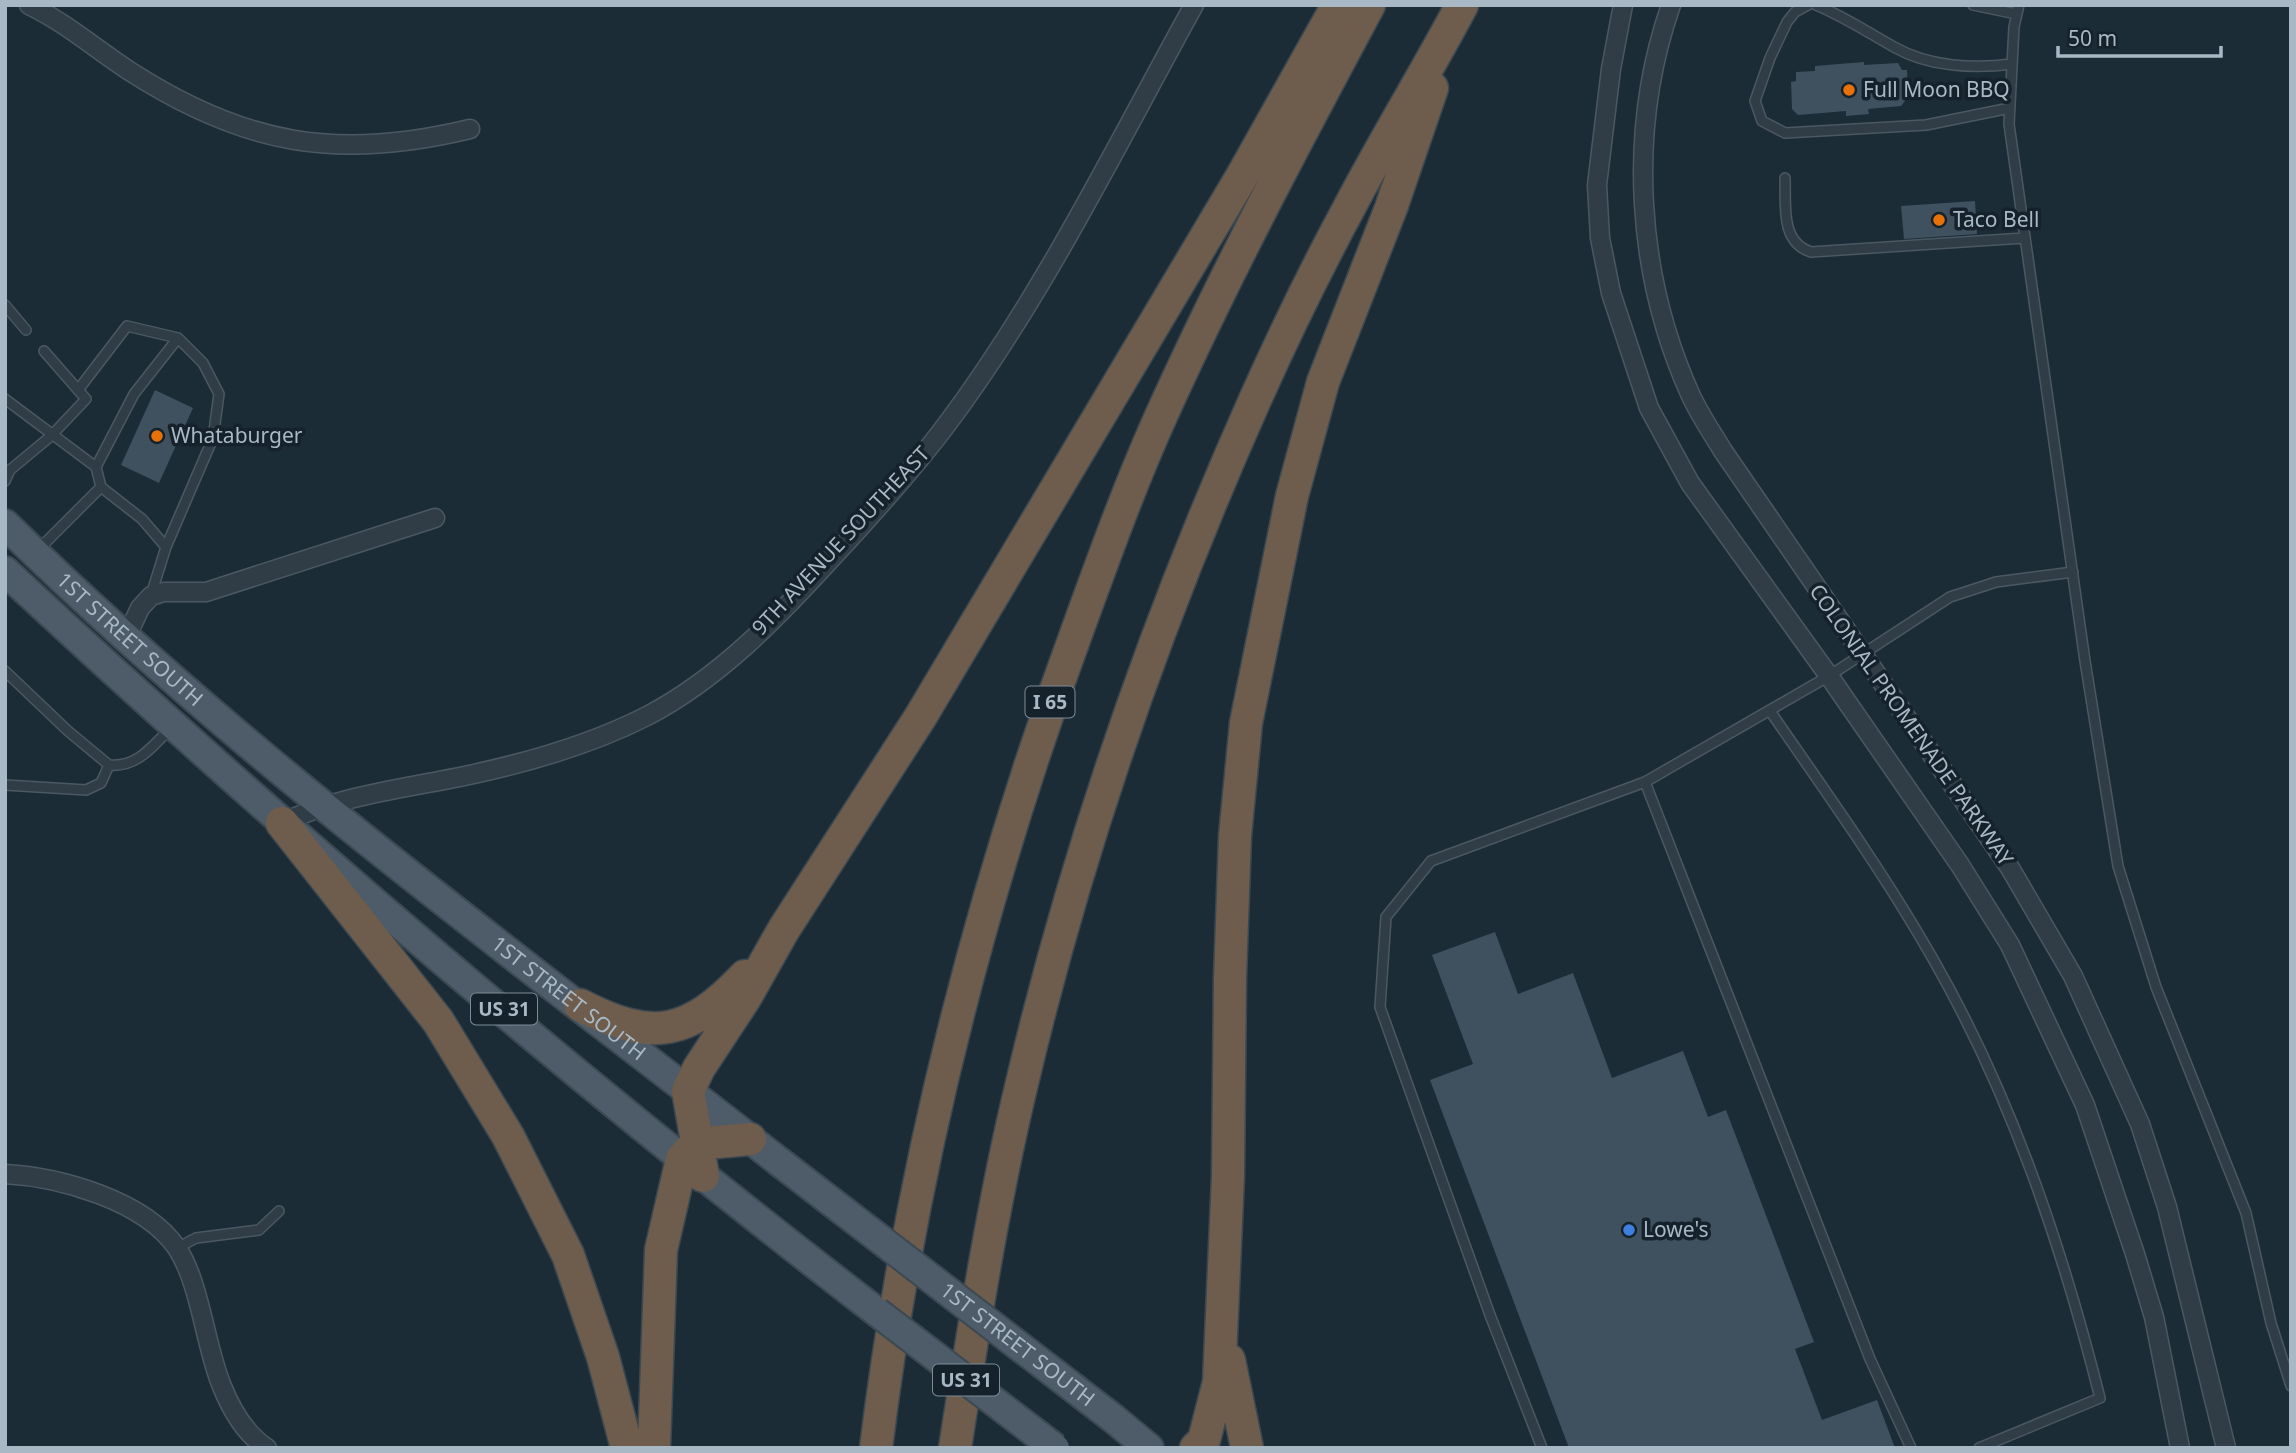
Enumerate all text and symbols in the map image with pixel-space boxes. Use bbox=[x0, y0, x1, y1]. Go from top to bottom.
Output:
scale bar bbox=[2058, 14, 2221, 58]
text: 50 m bbox=[2068, 24, 2117, 52]
place label: Full Moon BBQ bbox=[1863, 75, 2010, 103]
marker: Full Moon BBQ bbox=[1841, 82, 1857, 98]
place label: Taco Bell bbox=[1953, 205, 2039, 233]
marker: Taco Bell bbox=[1931, 212, 1947, 228]
place label: Whataburger bbox=[171, 421, 303, 449]
marker: Whataburger bbox=[149, 428, 165, 444]
street label: 9TH AVENUE SOUTHEAST bbox=[745, 440, 936, 641]
street label: 1ST STREET SOUTH bbox=[51, 566, 209, 712]
street label: COLONIAL PROMENADE PARKWAY bbox=[1803, 578, 2020, 871]
road number: I 65 bbox=[1026, 687, 1074, 718]
street label: 1ST STREET SOUTH bbox=[486, 929, 652, 1066]
road number: US 31 bbox=[471, 993, 537, 1024]
place label: Lowe's bbox=[1643, 1215, 1709, 1243]
marker: Lowe's bbox=[1621, 1222, 1637, 1238]
street label: 1ST STREET SOUTH bbox=[935, 1275, 1101, 1412]
road number: US 31 bbox=[933, 1364, 999, 1396]

